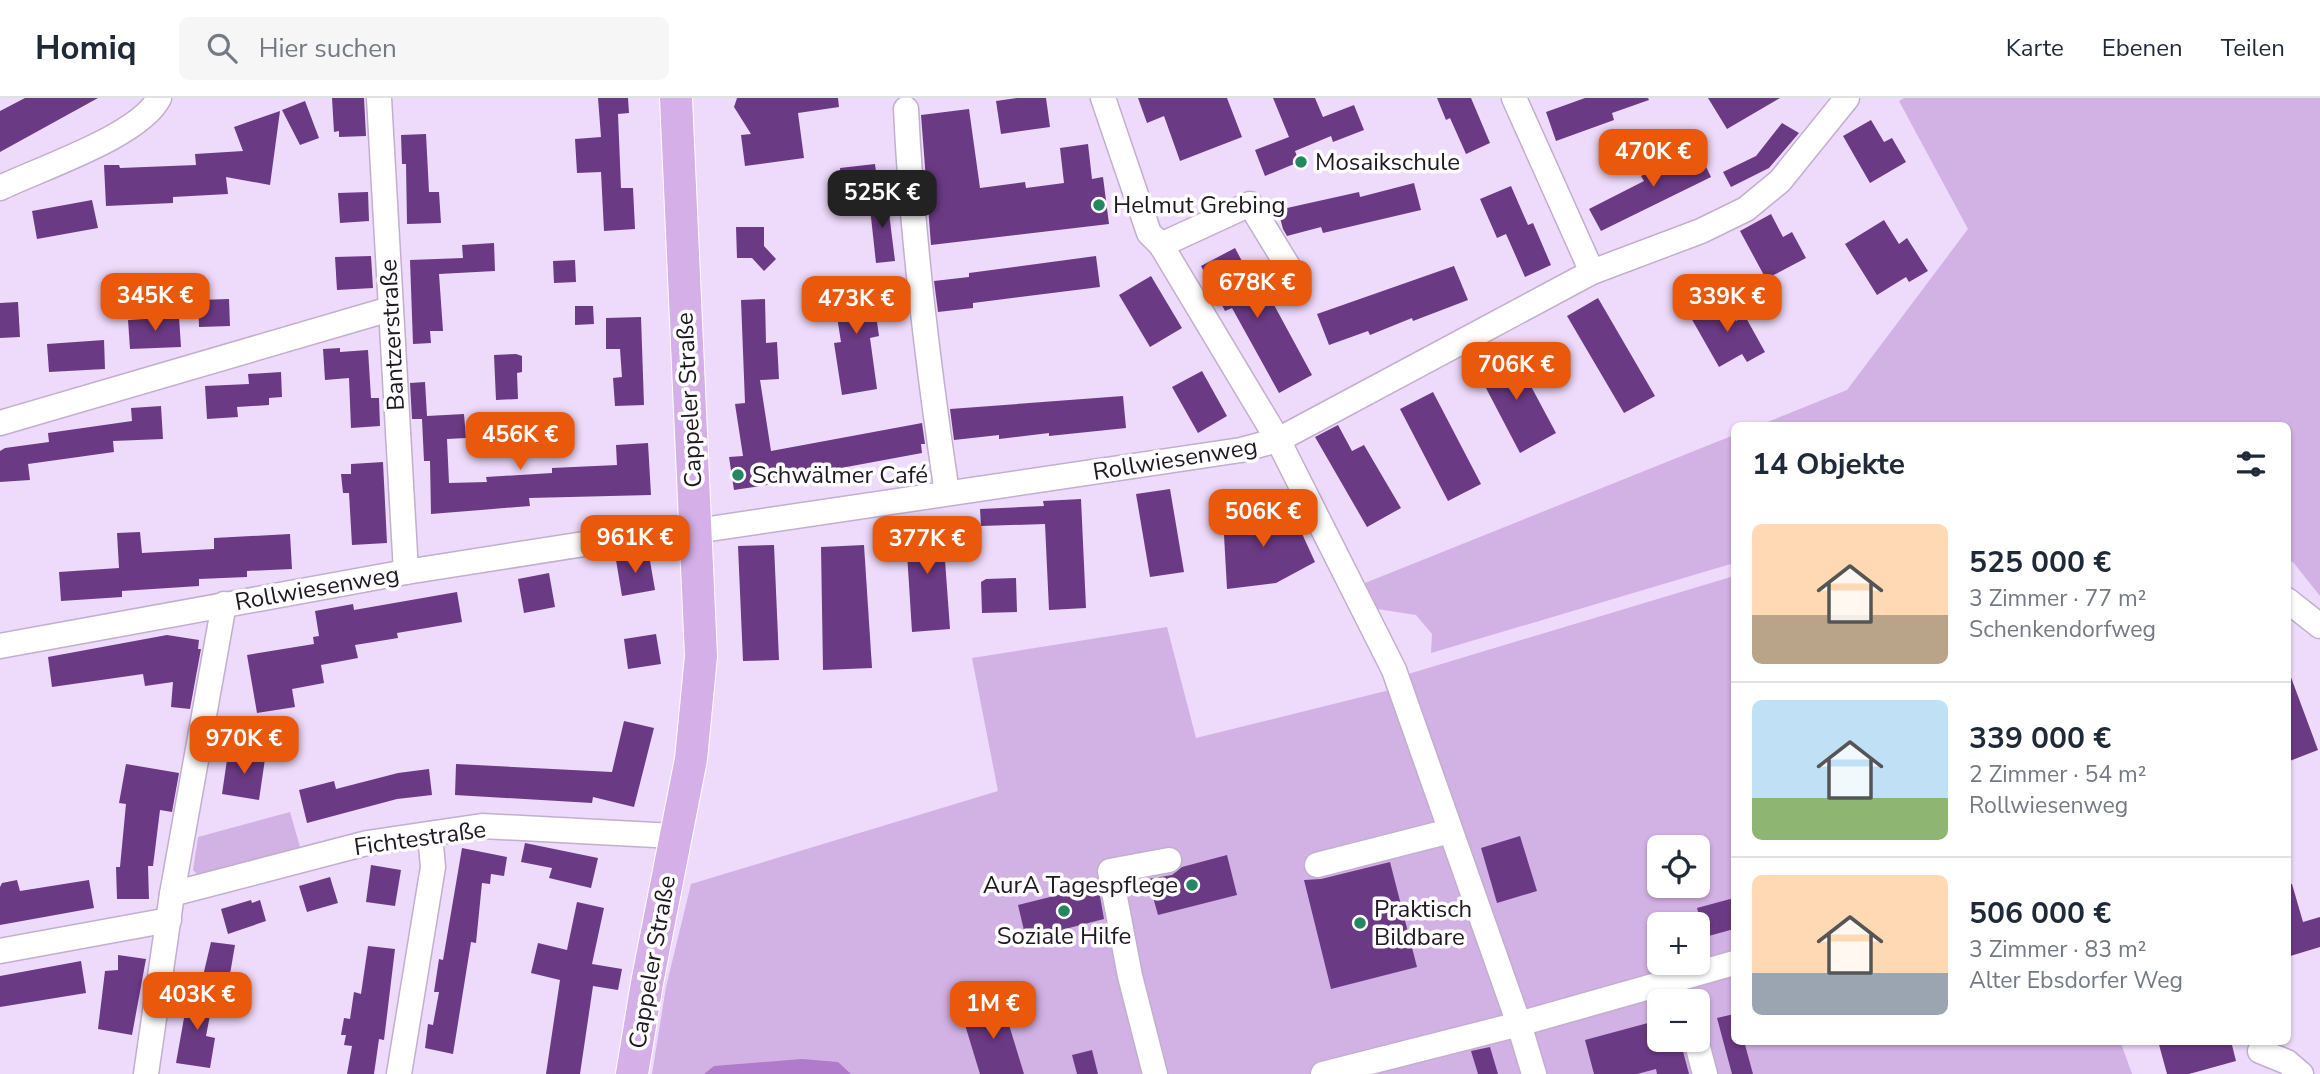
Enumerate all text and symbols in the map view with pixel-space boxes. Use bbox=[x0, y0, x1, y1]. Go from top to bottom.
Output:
search box bbox=[179, 17, 669, 80]
text: Homiq bbox=[35, 26, 137, 71]
icon: search bbox=[203, 29, 241, 67]
text: Hier suchen bbox=[259, 31, 397, 66]
text: Karte bbox=[2006, 32, 2064, 64]
text: Ebenen bbox=[2102, 32, 2183, 64]
text: Teilen bbox=[2221, 32, 2285, 64]
pin: 470K € bbox=[1596, 130, 1710, 189]
text: 470K € bbox=[1615, 136, 1691, 167]
place label: Mosaikschule bbox=[1315, 146, 1460, 178]
marker: Mosaikschule bbox=[1293, 154, 1309, 170]
pin: 525K € bbox=[825, 170, 939, 230]
text: 525K € bbox=[844, 177, 920, 208]
place label: Helmut Grebing bbox=[1113, 189, 1286, 221]
marker: Helmut Grebing bbox=[1091, 197, 1107, 213]
street label: Bantzerstraße bbox=[372, 258, 412, 412]
pin: 678K € bbox=[1200, 260, 1314, 320]
text: 678K € bbox=[1219, 267, 1295, 298]
pin: 345K € bbox=[98, 274, 212, 333]
pin: 339K € bbox=[1670, 274, 1784, 334]
pin: 473K € bbox=[799, 276, 913, 336]
text: 345K € bbox=[117, 280, 193, 311]
text: 339K € bbox=[1689, 281, 1765, 312]
text: 473K € bbox=[818, 283, 894, 314]
street label: Cappeler Straße bbox=[668, 311, 710, 489]
pin: 706K € bbox=[1459, 342, 1573, 402]
text: 706K € bbox=[1478, 349, 1554, 380]
pin: 456K € bbox=[463, 412, 577, 472]
text: 456K € bbox=[482, 419, 558, 450]
street label: Rollwiesenweg bbox=[1090, 430, 1260, 488]
text: 14 Objekte bbox=[1752, 444, 1905, 485]
icon: filters bbox=[2232, 445, 2270, 483]
place label: Schwälmer Café bbox=[752, 459, 928, 491]
marker: Schwälmer Café bbox=[730, 467, 746, 483]
pin: 506K € bbox=[1206, 490, 1320, 549]
text: 506K € bbox=[1225, 496, 1301, 527]
pin: 961K € bbox=[578, 516, 692, 575]
pin: 377K € bbox=[870, 517, 984, 576]
text: 961K € bbox=[597, 522, 673, 553]
text: 377K € bbox=[889, 523, 965, 554]
text: 525 000 € bbox=[1969, 542, 2111, 583]
icon: home bbox=[1808, 552, 1892, 636]
street label: Rollwiesenweg bbox=[232, 558, 402, 618]
text: 3 Zimmer · 77 m² bbox=[1969, 583, 2146, 614]
text: Schenkendorfweg bbox=[1969, 614, 2156, 645]
pin: 970K € bbox=[187, 716, 301, 776]
text: 339 000 € bbox=[1969, 718, 2111, 759]
text: 970K € bbox=[206, 723, 282, 754]
icon: home bbox=[1808, 728, 1892, 812]
text: 2 Zimmer · 54 m² bbox=[1969, 759, 2146, 790]
text: Rollwiesenweg bbox=[1969, 790, 2128, 821]
street label: Fichtestraße bbox=[352, 813, 488, 863]
map controls bbox=[1647, 835, 1710, 1052]
button: locate bbox=[1647, 835, 1710, 898]
place label: AurA Tagespflege bbox=[983, 869, 1178, 901]
street label: Cappeler Straße bbox=[621, 873, 683, 1051]
marker: AurA Tagespflege bbox=[1184, 877, 1200, 893]
place label: Praktisch Bildbare bbox=[1374, 893, 1472, 953]
text: 506 000 € bbox=[1969, 893, 2111, 934]
marker: Soziale Hilfe bbox=[1056, 903, 1072, 919]
icon: home bbox=[1808, 903, 1892, 987]
button: + bbox=[1647, 912, 1710, 975]
marker: Praktisch Bildbare bbox=[1352, 915, 1368, 931]
place label: Soziale Hilfe bbox=[997, 920, 1131, 952]
text: 3 Zimmer · 83 m² bbox=[1969, 934, 2146, 965]
text: Alter Ebsdorfer Weg bbox=[1969, 965, 2183, 996]
pin: 403K € bbox=[140, 972, 254, 1032]
text: 403K € bbox=[159, 979, 235, 1010]
pin: 1M € bbox=[952, 982, 1034, 1041]
text: 1M € bbox=[966, 988, 1020, 1019]
button: − bbox=[1647, 989, 1710, 1052]

